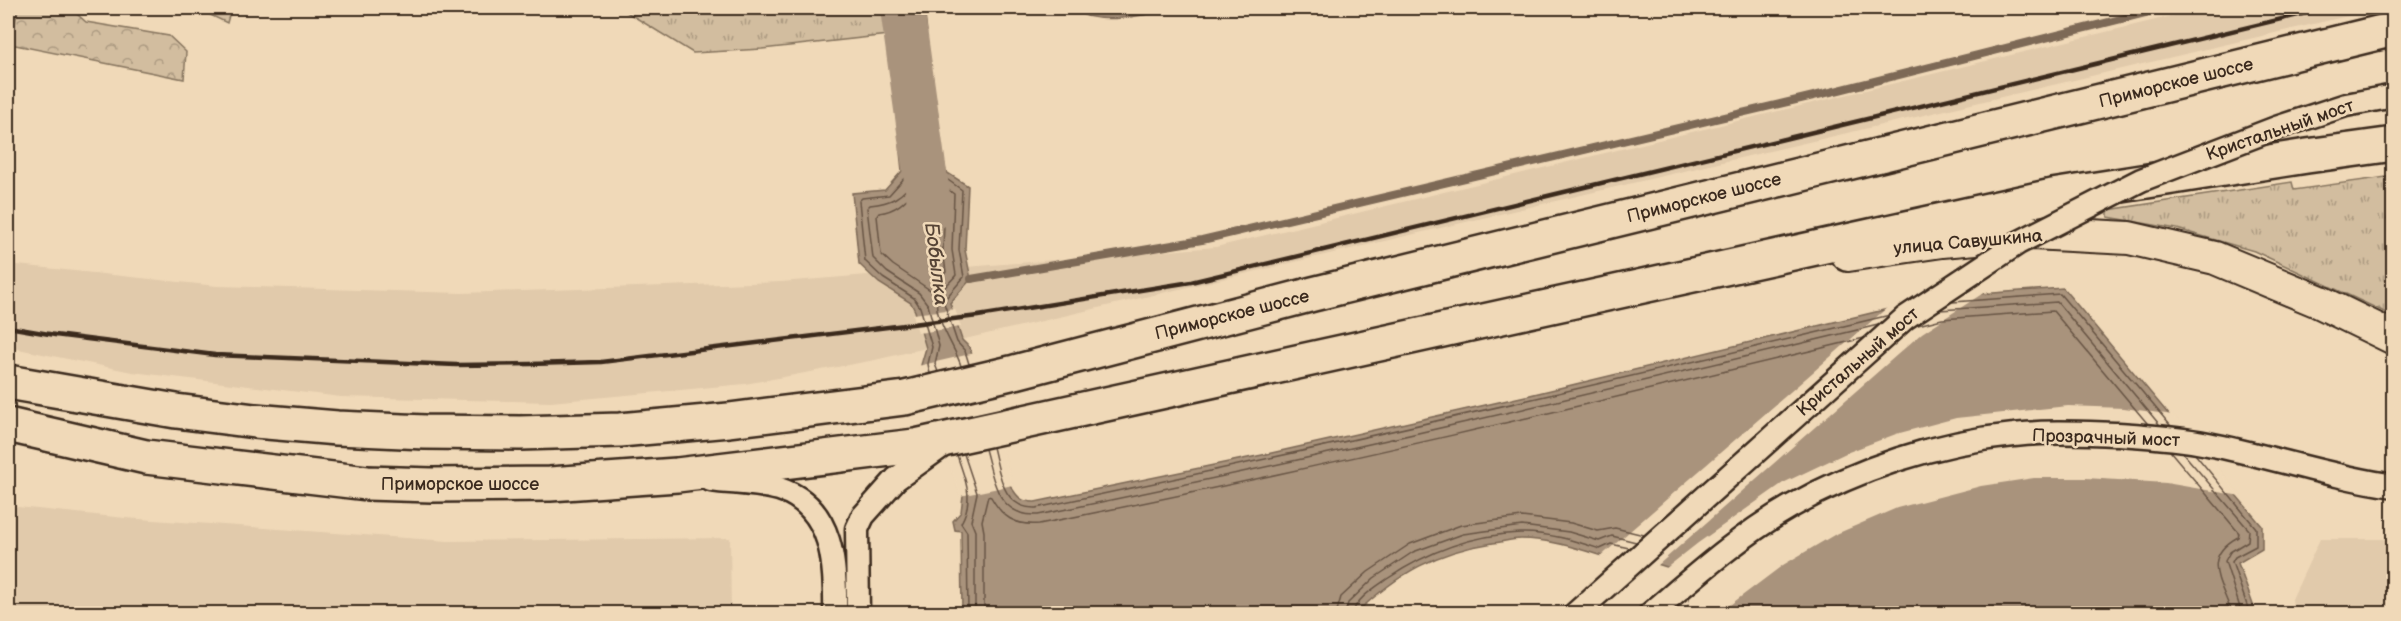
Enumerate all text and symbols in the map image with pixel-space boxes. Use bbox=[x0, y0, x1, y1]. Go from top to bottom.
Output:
street label: Приморское шоссе bbox=[2097, 54, 2255, 112]
street label: Кристальный мост bbox=[2203, 95, 2357, 165]
street label: Приморское шоссе bbox=[1625, 169, 1783, 227]
water label: Бобылка bbox=[919, 221, 953, 307]
street label: улица Савушкина bbox=[1893, 225, 2044, 259]
street label: Приморское шоссе bbox=[1153, 286, 1311, 344]
street label: Кристальный мост bbox=[1793, 303, 1924, 421]
street label: Прозрачный мост bbox=[2032, 425, 2181, 451]
street label: Приморское шоссе bbox=[381, 474, 539, 495]

